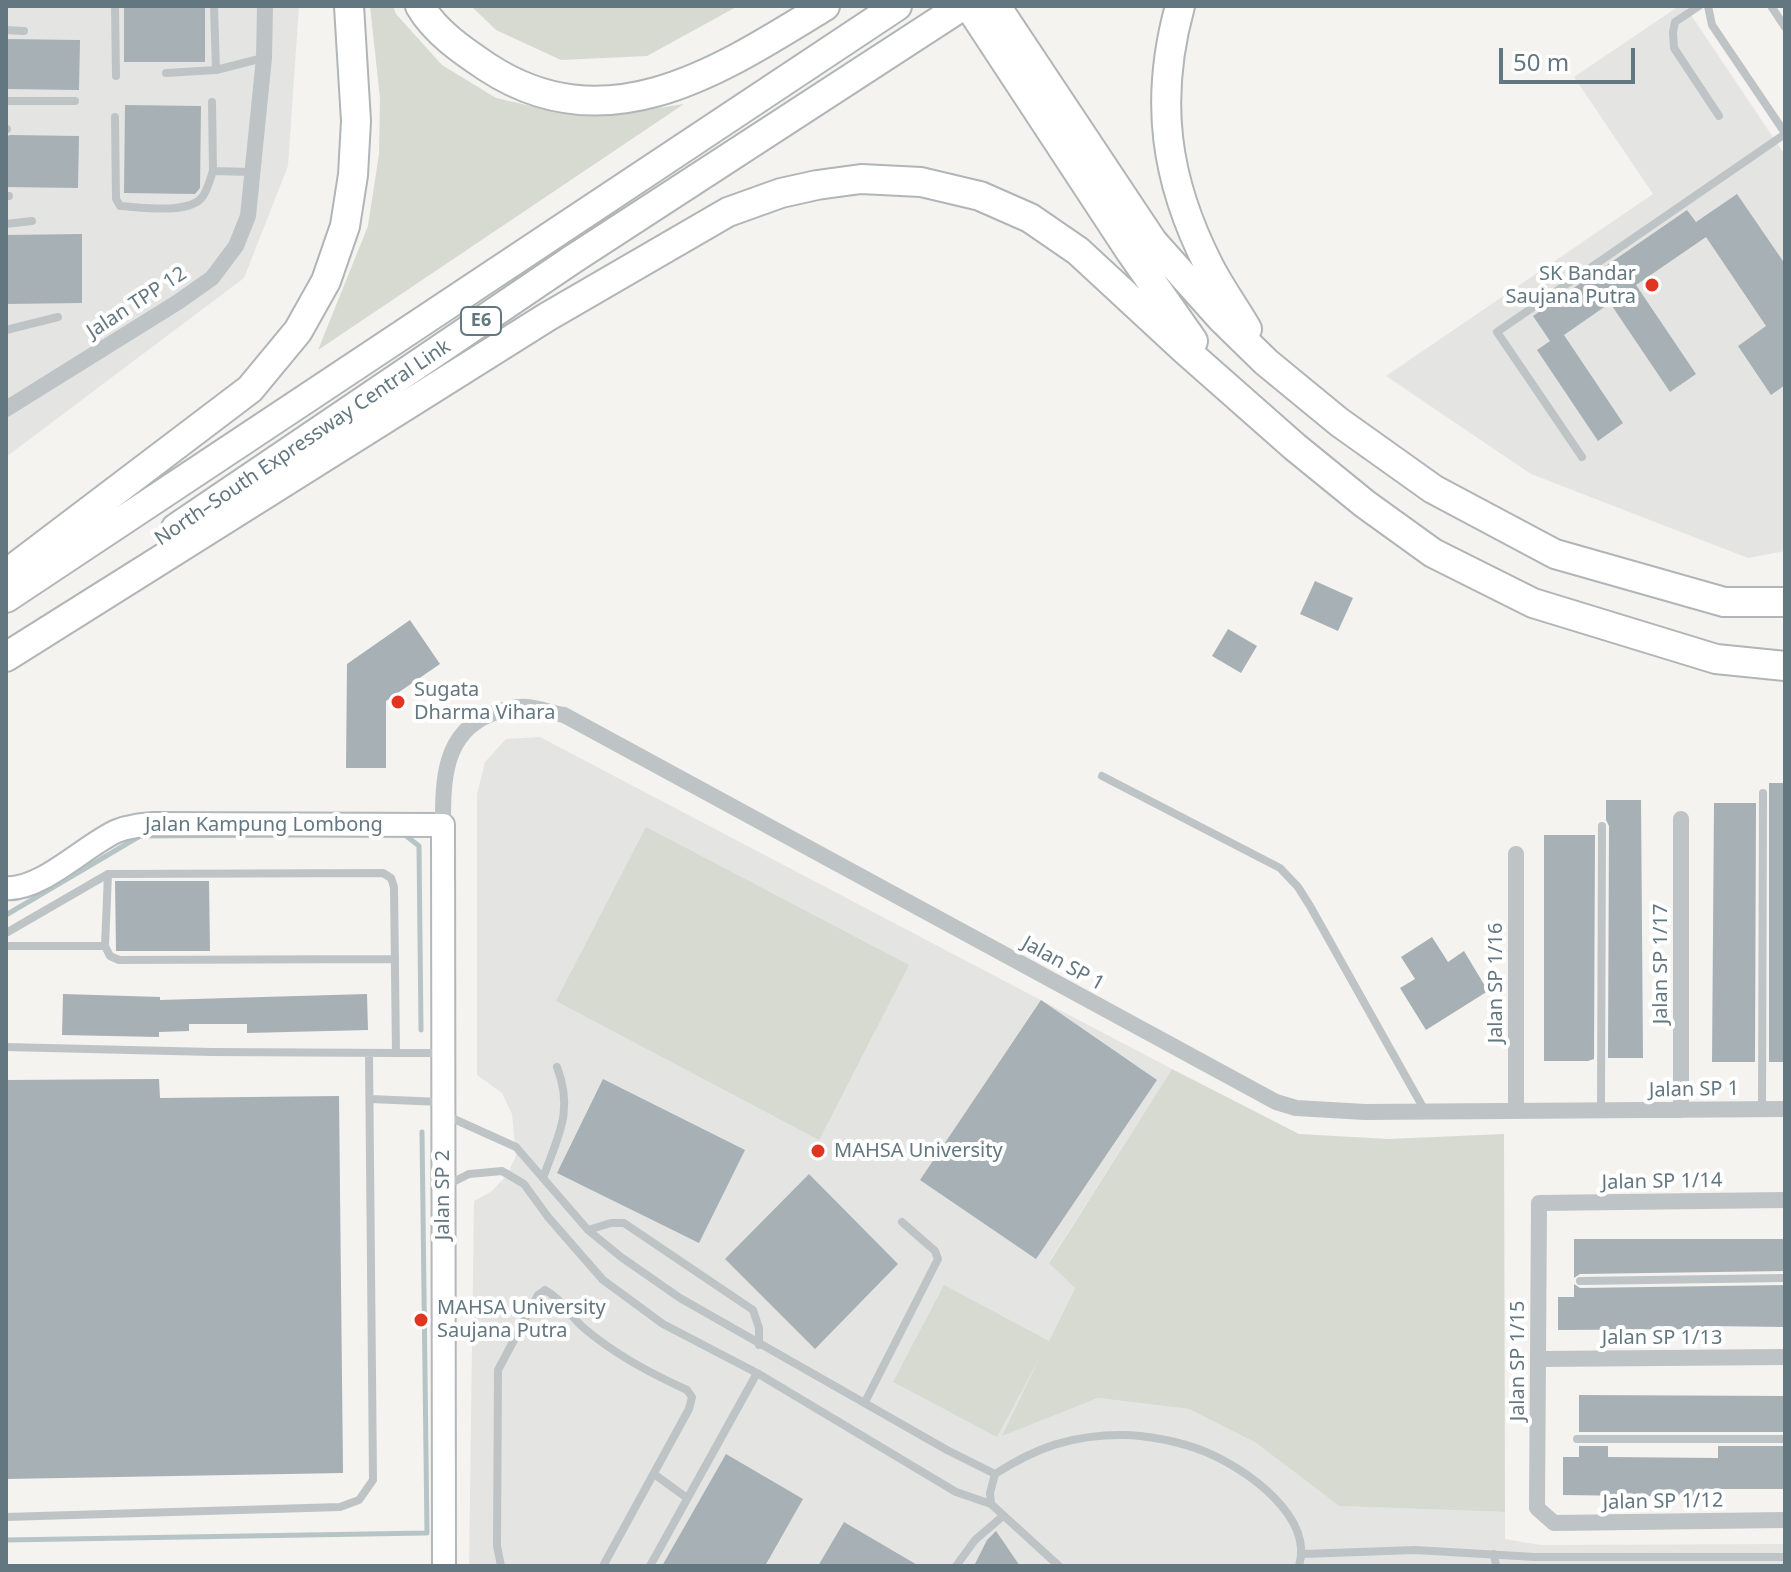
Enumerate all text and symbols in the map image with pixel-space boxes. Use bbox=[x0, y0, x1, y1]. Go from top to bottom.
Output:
scale bar bbox=[1503, 32, 1639, 82]
text: 50 m bbox=[1513, 45, 1569, 78]
street label: Jalan TPP 12 bbox=[83, 262, 191, 344]
place label: SK Bandar Saujana Putra bbox=[1506, 262, 1636, 309]
marker: SK Bandar Saujana Putra bbox=[1643, 276, 1661, 294]
road number: E6 bbox=[461, 307, 501, 335]
street label: North–South Expressway Central Link bbox=[151, 335, 455, 551]
place label: Sugata Dharma Vihara bbox=[414, 678, 555, 725]
marker: Sugata Dharma Vihara bbox=[389, 693, 407, 711]
street label: Jalan Kampung Lombong bbox=[145, 813, 383, 837]
street label: Jalan SP 1/17 bbox=[1649, 904, 1673, 1024]
street label: Jalan SP 1/16 bbox=[1484, 923, 1508, 1043]
street label: Jalan SP 1 bbox=[1018, 932, 1108, 996]
street label: Jalan SP 1 bbox=[1649, 1077, 1739, 1103]
place label: MAHSA University bbox=[834, 1139, 1003, 1163]
marker: MAHSA University bbox=[809, 1142, 827, 1160]
street label: Jalan SP 2 bbox=[431, 1150, 455, 1240]
street label: Jalan SP 1/14 bbox=[1601, 1169, 1723, 1195]
place label: MAHSA University Saujana Putra bbox=[437, 1296, 606, 1343]
street label: Jalan SP 1/15 bbox=[1506, 1301, 1530, 1421]
marker: MAHSA University Saujana Putra bbox=[412, 1311, 430, 1329]
street label: Jalan SP 1/13 bbox=[1602, 1326, 1722, 1350]
street label: Jalan SP 1/12 bbox=[1602, 1489, 1724, 1515]

